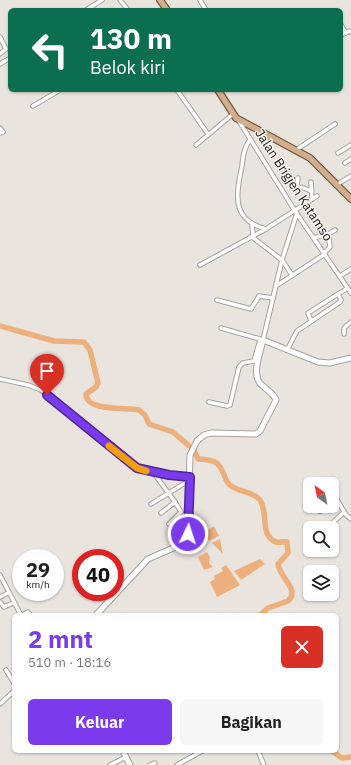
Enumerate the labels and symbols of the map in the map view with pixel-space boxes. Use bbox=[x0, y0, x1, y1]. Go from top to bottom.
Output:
street label: Jalan Brigjen Katamso bbox=[251, 126, 337, 244]
pin bbox=[30, 354, 64, 395]
north arrow bbox=[303, 477, 339, 513]
position arrow bbox=[167, 513, 209, 555]
speed limit sign: 40 bbox=[72, 549, 124, 601]

